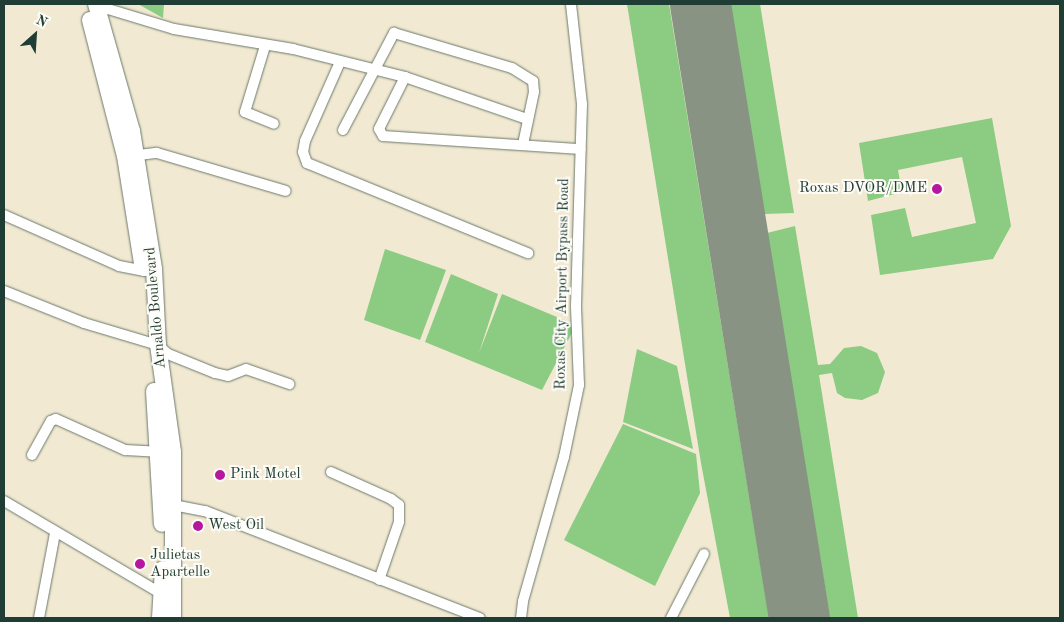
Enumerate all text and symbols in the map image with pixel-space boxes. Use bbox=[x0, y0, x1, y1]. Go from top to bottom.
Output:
north arrow bbox=[10, 10, 60, 60]
text: N bbox=[34, 13, 49, 30]
street label: Roxas City Airport Bypass Road bbox=[552, 178, 574, 390]
place label: Roxas DVOR/DME bbox=[799, 180, 927, 198]
marker: Roxas DVOR/DME bbox=[931, 183, 943, 195]
street label: Arnaldo Boulevard bbox=[142, 246, 170, 370]
place label: Pink Motel bbox=[230, 466, 301, 484]
marker: Pink Motel bbox=[214, 469, 226, 481]
place label: West Oil bbox=[208, 517, 264, 535]
marker: West Oil bbox=[192, 520, 204, 532]
place label: Julietas Apartelle bbox=[150, 546, 210, 581]
marker: Julietas Apartelle bbox=[134, 558, 146, 570]

